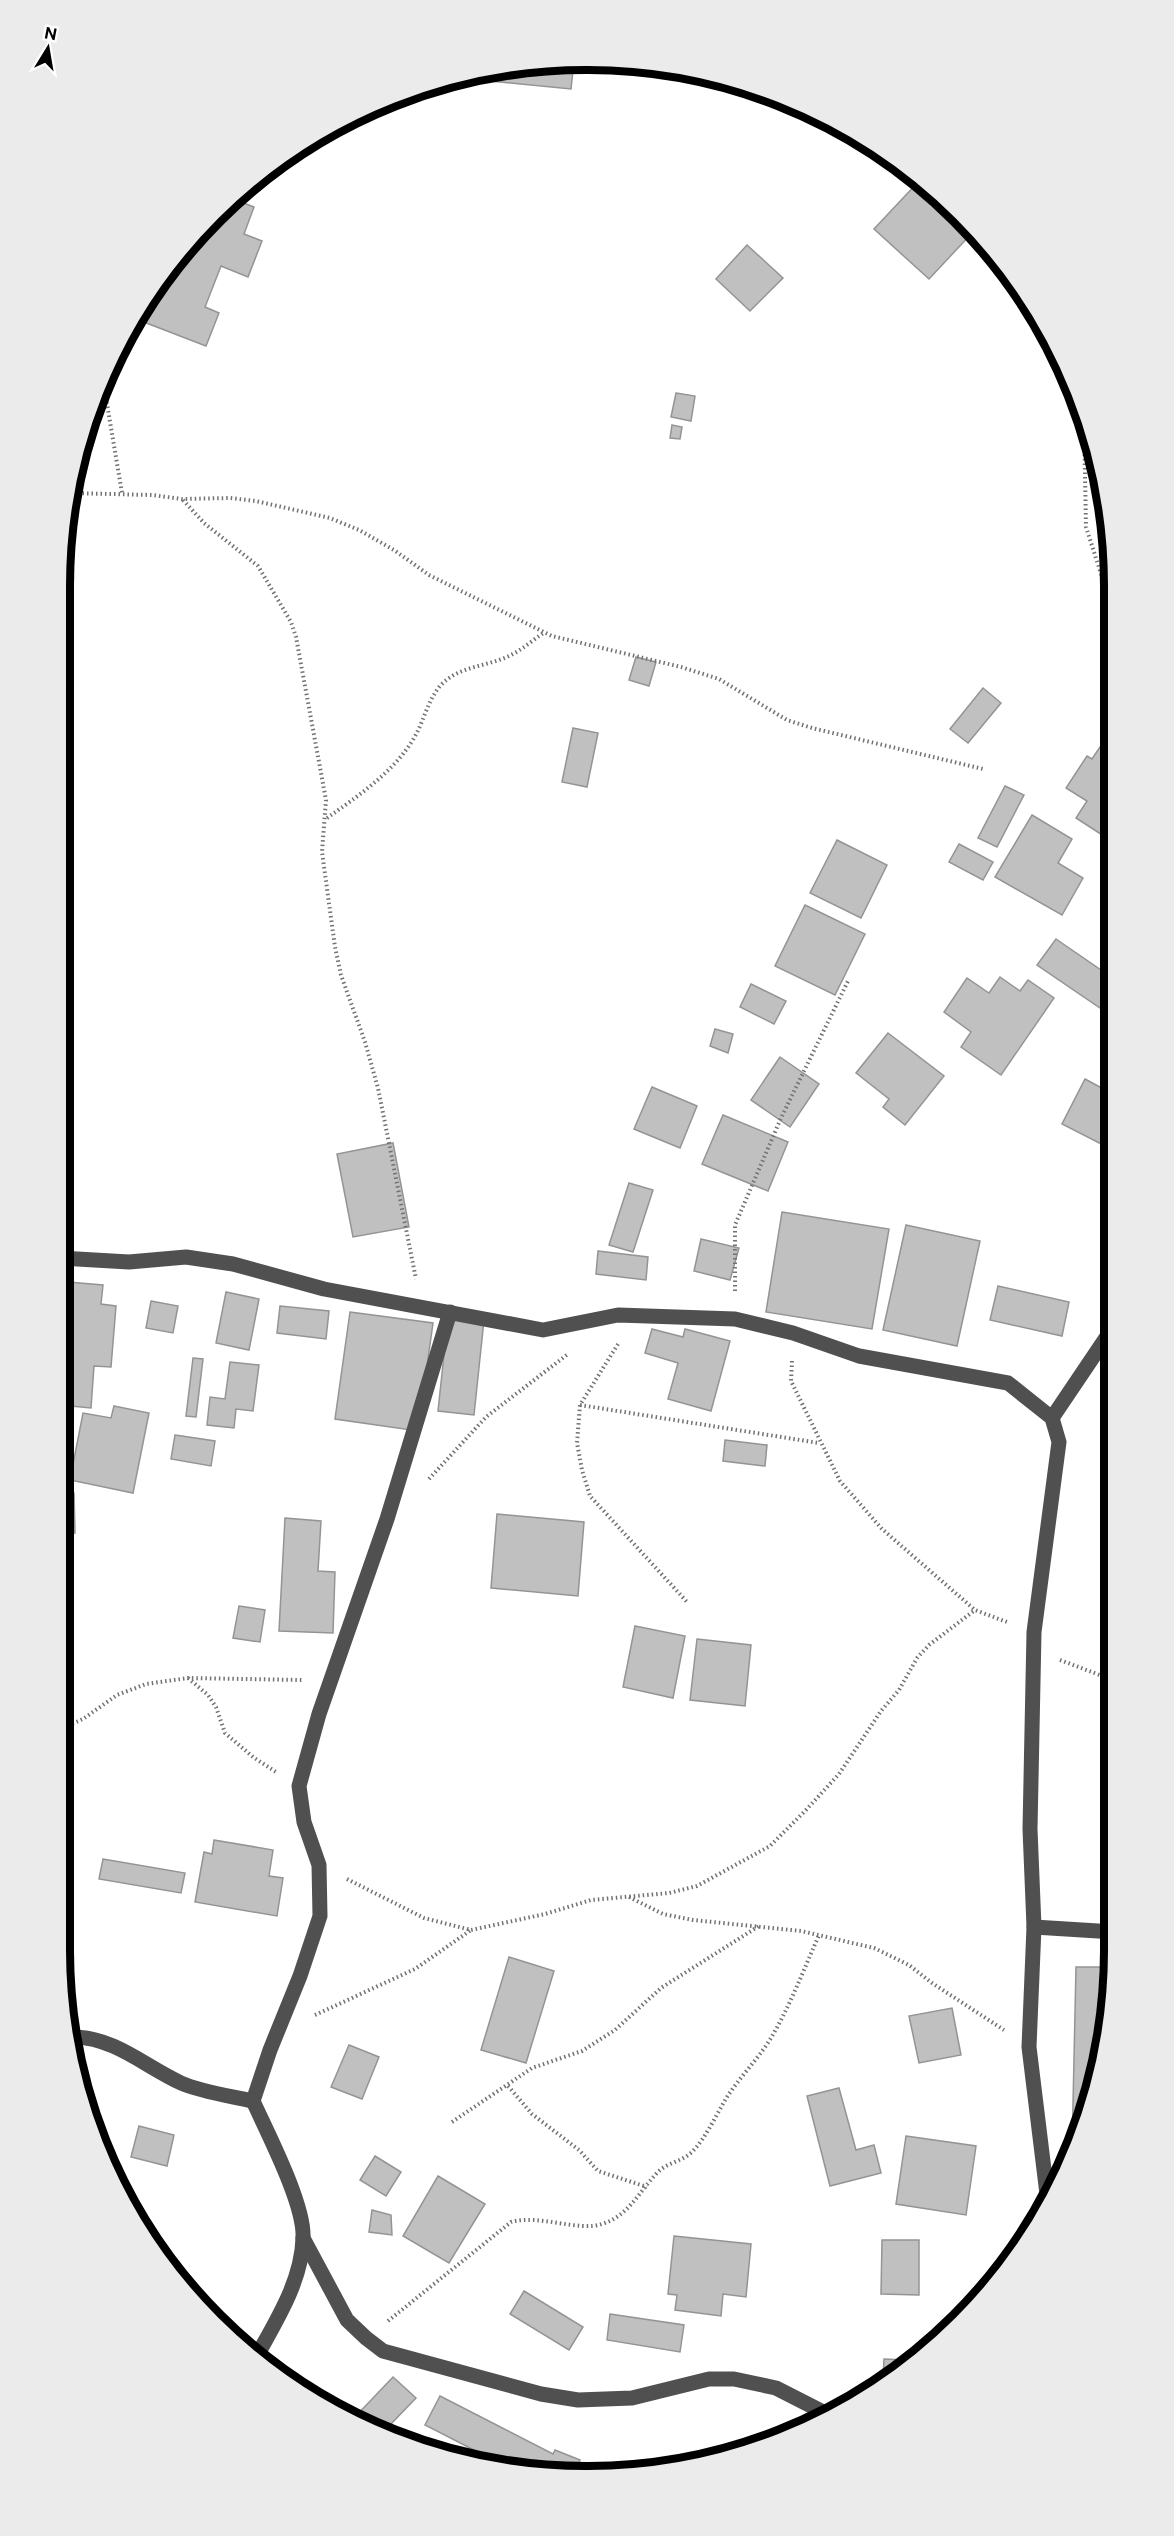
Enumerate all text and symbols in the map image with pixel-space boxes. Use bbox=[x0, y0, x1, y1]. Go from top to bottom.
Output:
north arrow bbox=[18, 18, 78, 78]
text: N bbox=[43, 23, 59, 44]

